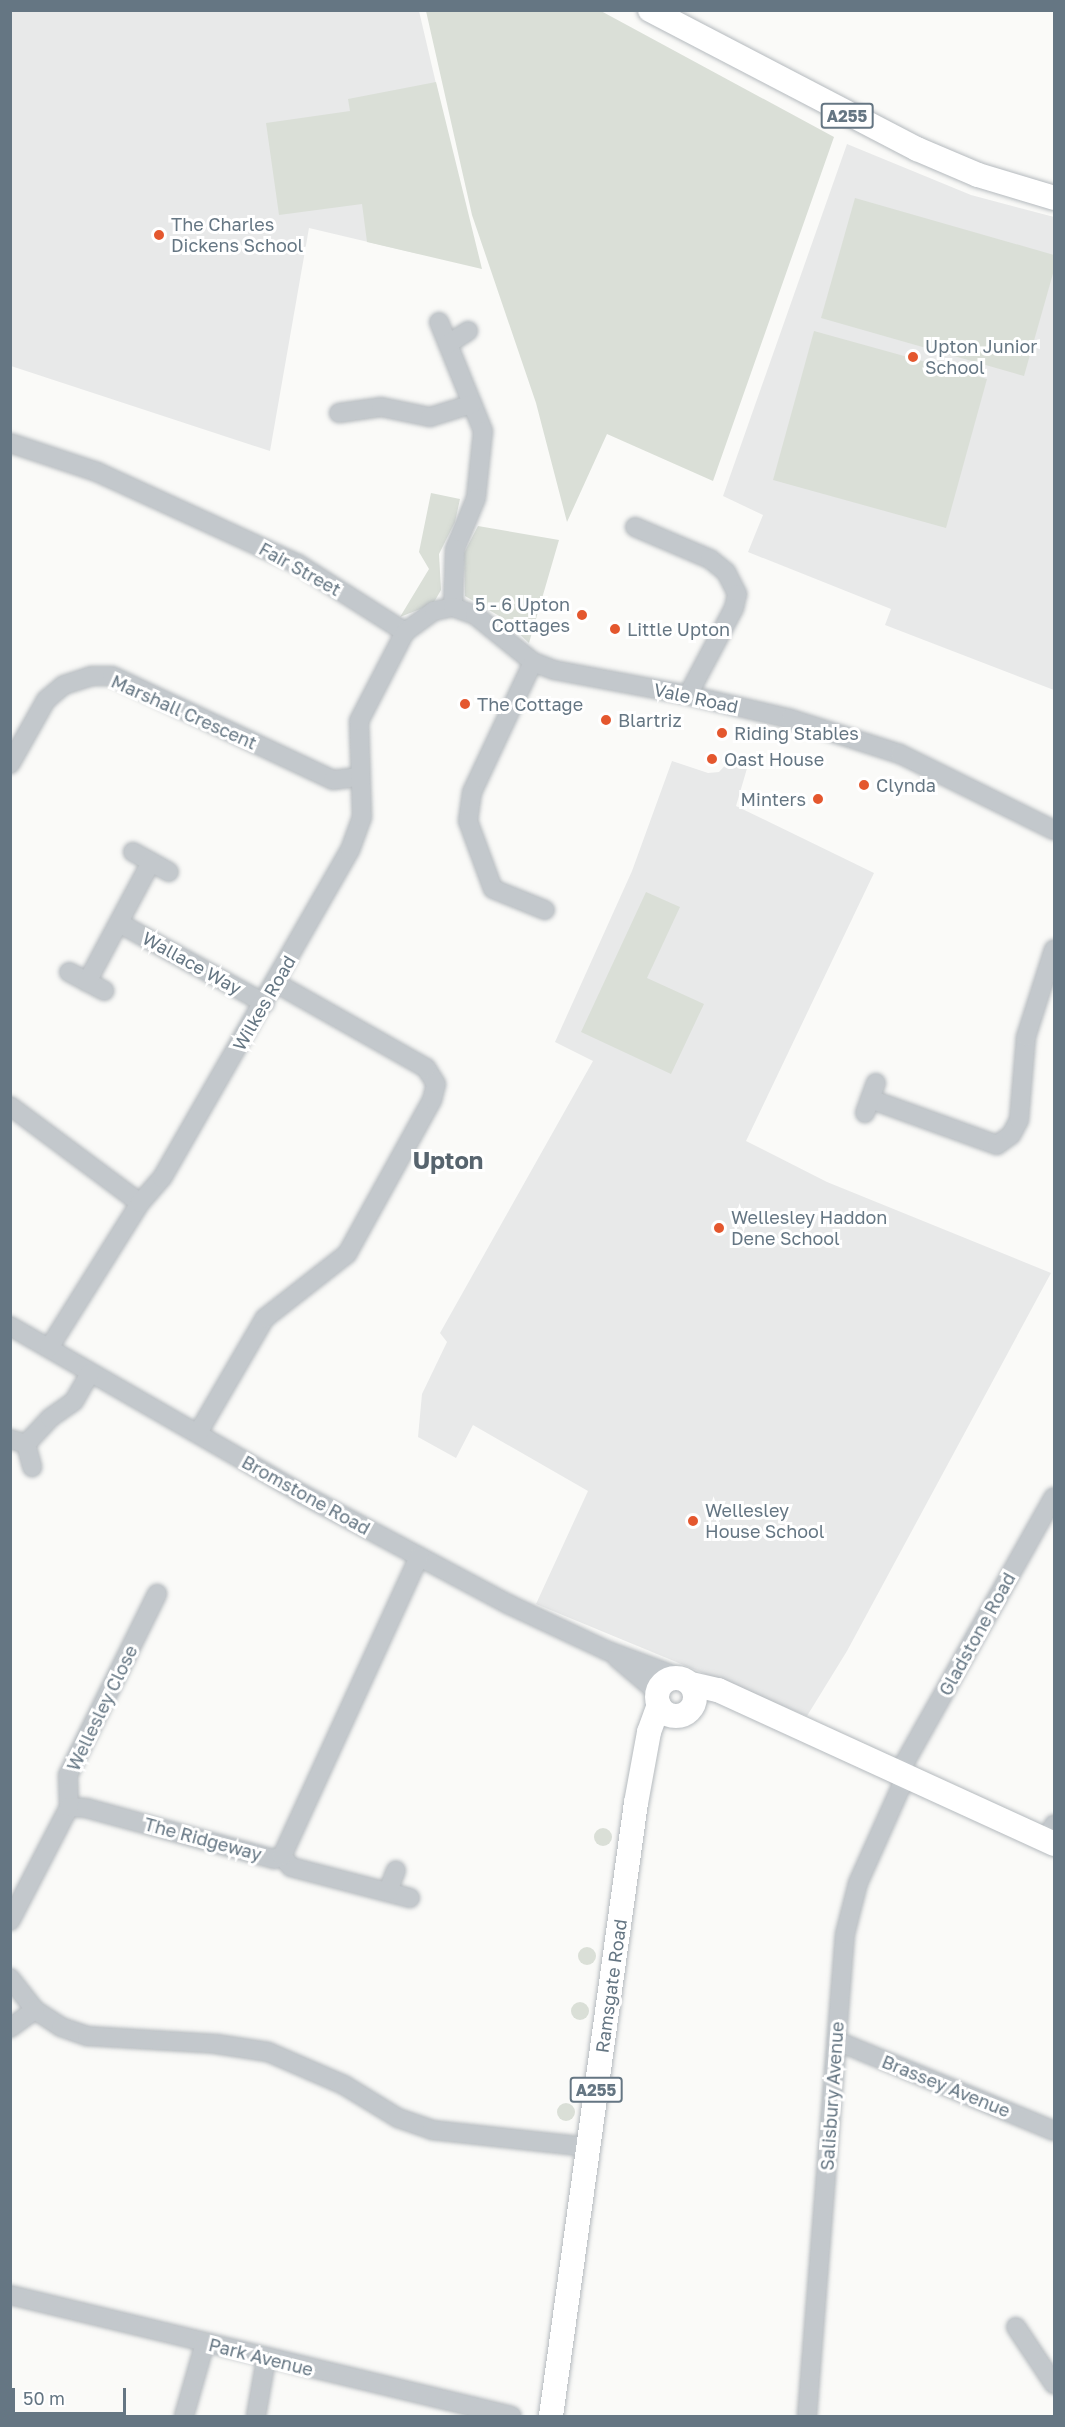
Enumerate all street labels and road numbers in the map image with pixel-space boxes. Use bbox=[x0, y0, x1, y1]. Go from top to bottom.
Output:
road number: A255 bbox=[820, 103, 874, 129]
street label: Fair Street bbox=[255, 538, 345, 600]
street label: Marshall Crescent bbox=[108, 670, 260, 754]
street label: Vale Road bbox=[652, 679, 740, 717]
street label: Wallace Way bbox=[139, 927, 245, 999]
street label: Wilkes Road bbox=[228, 952, 300, 1054]
street label: Bromstone Road bbox=[238, 1451, 374, 1539]
street label: Gladstone Road bbox=[934, 1569, 1020, 1699]
street label: Wellesley Close bbox=[62, 1642, 142, 1774]
street label: The Ridgeway bbox=[142, 1813, 264, 1865]
street label: Ramsgate Road bbox=[591, 1918, 631, 2054]
street label: Salisbury Avenue bbox=[816, 2021, 848, 2171]
street label: Brassey Avenue bbox=[879, 2050, 1013, 2122]
road number: A255 bbox=[569, 2077, 623, 2103]
street label: Park Avenue bbox=[206, 2334, 316, 2380]

